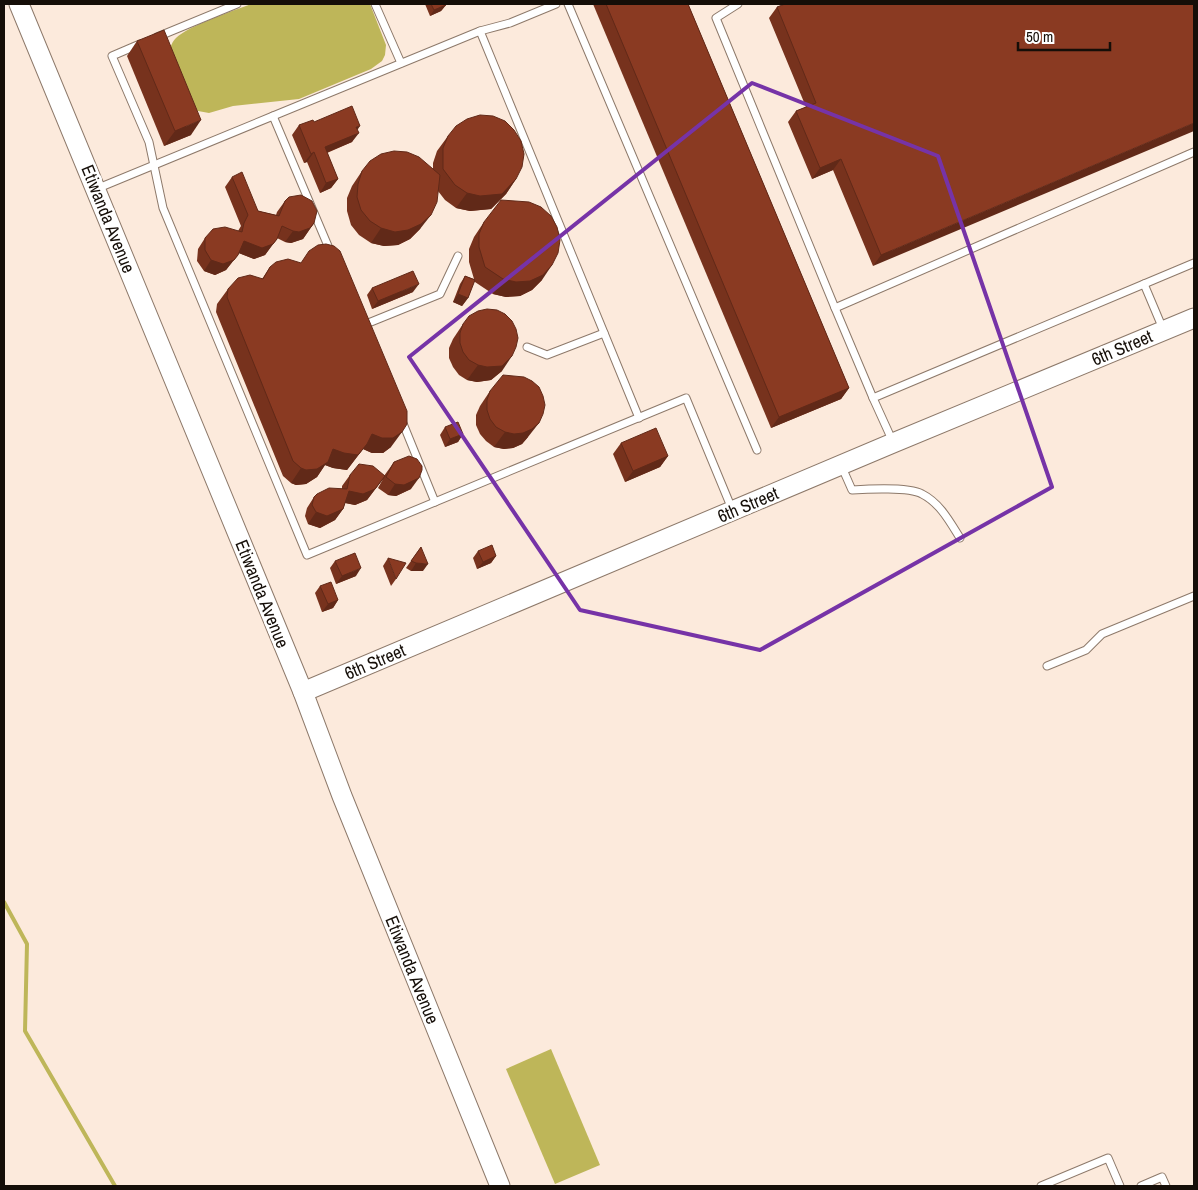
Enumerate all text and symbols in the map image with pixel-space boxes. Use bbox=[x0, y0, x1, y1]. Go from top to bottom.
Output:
scale bar bbox=[1018, 20, 1110, 52]
text: 50 m bbox=[1026, 26, 1053, 47]
street label: Etiwanda Avenue bbox=[75, 161, 142, 277]
street label: 6th Street bbox=[1087, 324, 1156, 372]
street label: 6th Street bbox=[713, 481, 782, 529]
street label: Etiwanda Avenue bbox=[229, 536, 296, 652]
street label: 6th Street bbox=[340, 638, 409, 686]
street label: Etiwanda Avenue bbox=[379, 912, 446, 1028]

